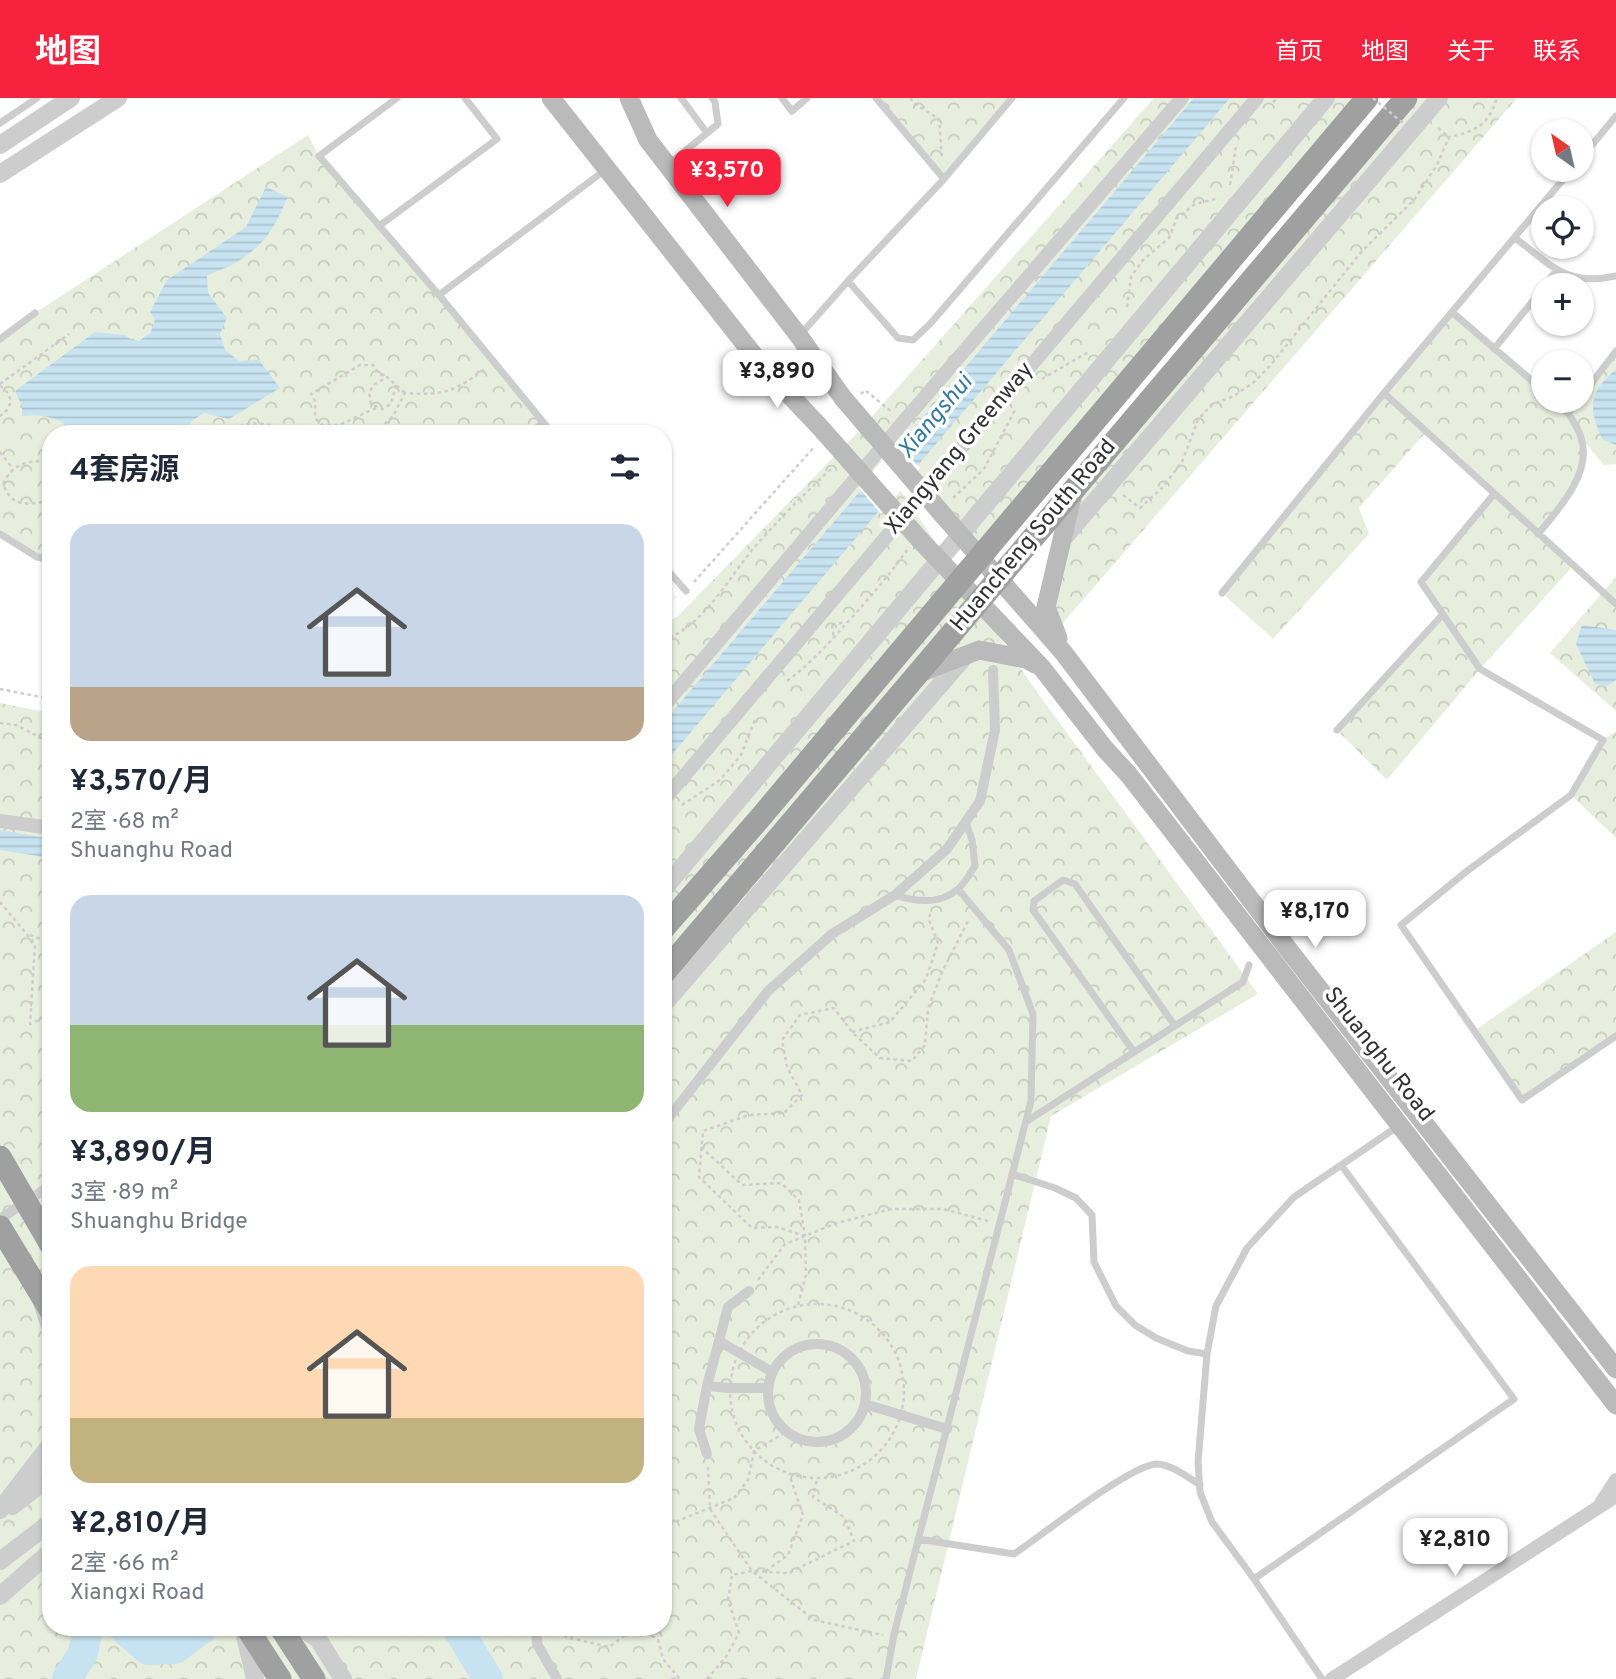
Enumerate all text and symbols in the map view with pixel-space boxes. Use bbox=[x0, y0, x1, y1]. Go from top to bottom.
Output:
text: 地图 bbox=[35, 33, 101, 75]
text: 首页 bbox=[1275, 38, 1323, 68]
text: 地图 bbox=[1361, 38, 1409, 68]
text: 关于 bbox=[1447, 38, 1495, 68]
text: 联系 bbox=[1533, 38, 1581, 68]
north arrow bbox=[1531, 119, 1594, 182]
map controls bbox=[1531, 119, 1594, 413]
pin: ¥3,570 bbox=[670, 150, 784, 209]
text: ¥3,570 bbox=[690, 157, 764, 186]
button: locate bbox=[1531, 196, 1594, 259]
button: + bbox=[1531, 273, 1594, 336]
pin: ¥3,890 bbox=[720, 350, 834, 410]
button: − bbox=[1531, 350, 1594, 413]
street label: Xiangyang Greenway bbox=[879, 357, 1041, 541]
text: ¥3,890 bbox=[739, 358, 815, 387]
water label: Xiangshui bbox=[892, 368, 981, 465]
street label: Huancheng South Road bbox=[945, 434, 1123, 638]
icon: filters bbox=[606, 448, 644, 486]
text: 4套房源 bbox=[70, 453, 179, 490]
icon: home bbox=[294, 569, 420, 695]
text: ¥3,570/月 bbox=[70, 764, 213, 801]
text: 2室 · 68 m² bbox=[70, 808, 179, 837]
text: Shuanghu Road bbox=[70, 837, 233, 866]
pin: ¥8,170 bbox=[1258, 890, 1372, 950]
text: ¥8,170 bbox=[1280, 898, 1350, 927]
icon: home bbox=[294, 940, 420, 1066]
street label: Shuanghu Road bbox=[1316, 982, 1440, 1128]
text: ¥3,890/月 bbox=[70, 1135, 216, 1172]
text: 3室 · 89 m² bbox=[70, 1179, 178, 1208]
text: Shuanghu Bridge bbox=[70, 1208, 248, 1237]
icon: home bbox=[294, 1311, 420, 1437]
text: ¥2,810/月 bbox=[70, 1506, 210, 1543]
pin: ¥2,810 bbox=[1398, 1518, 1512, 1578]
text: ¥2,810 bbox=[1419, 1526, 1491, 1555]
text: 2室 · 66 m² bbox=[70, 1550, 179, 1579]
text: Xiangxi Road bbox=[70, 1579, 204, 1608]

